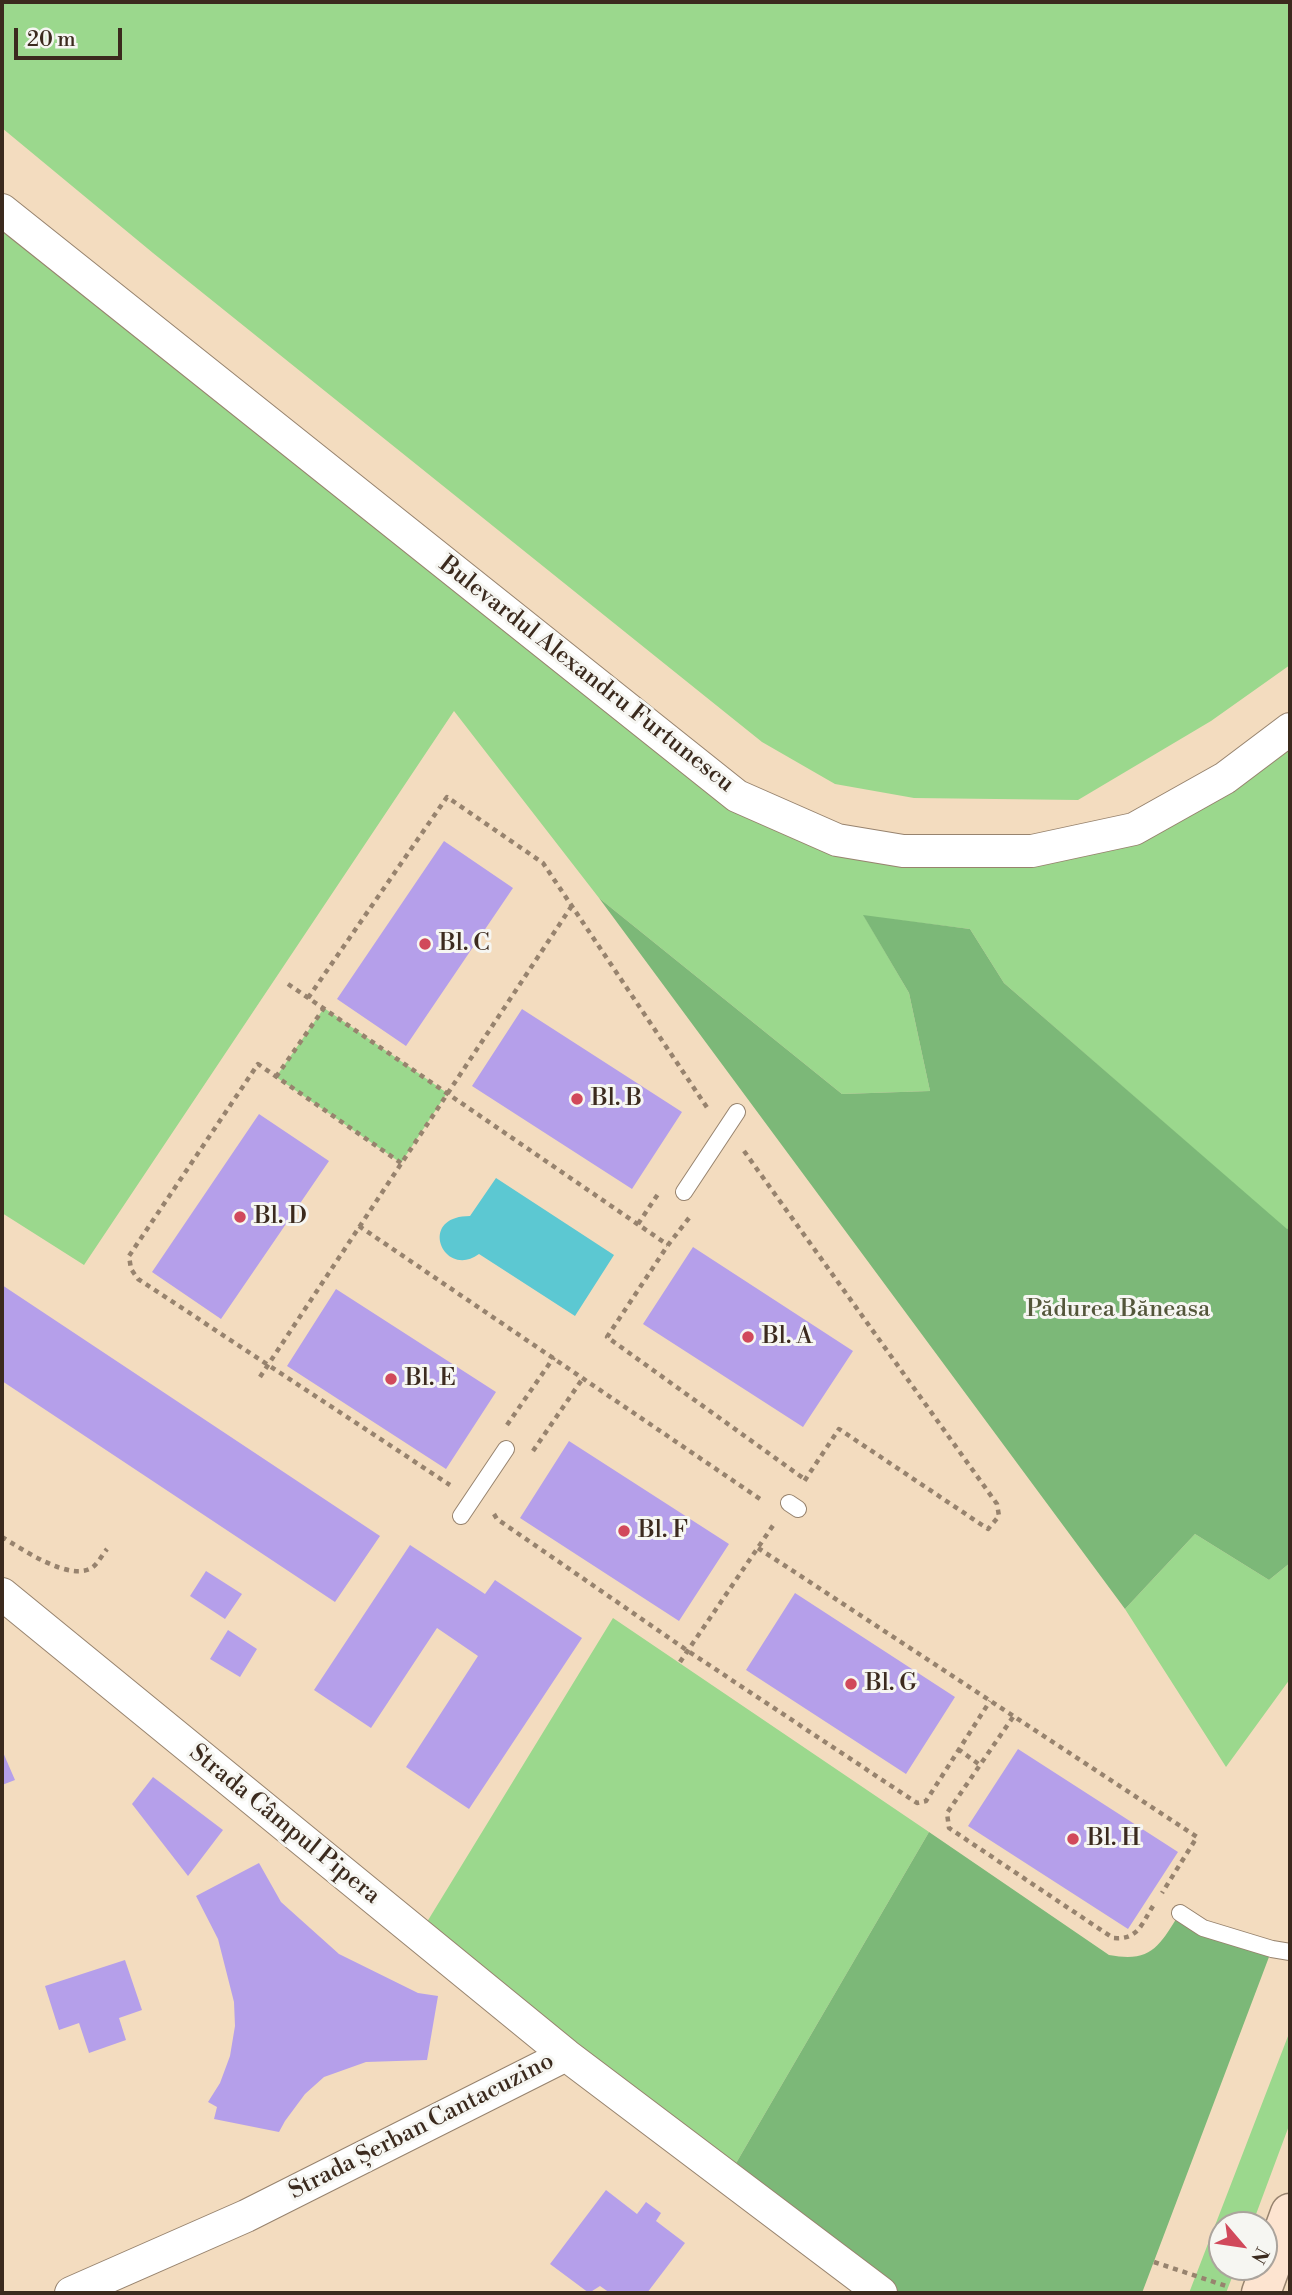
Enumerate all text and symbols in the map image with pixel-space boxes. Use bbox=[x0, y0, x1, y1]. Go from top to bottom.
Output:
scale bar bbox=[18, 14, 126, 58]
text: 20 m bbox=[27, 27, 76, 53]
street label: Bulevardul Alexandru Furtunescu bbox=[433, 551, 739, 799]
place label: Bl. C bbox=[439, 930, 490, 958]
marker: Bl. C bbox=[417, 936, 433, 952]
place label: Bl. B bbox=[591, 1085, 642, 1113]
marker: Bl. B bbox=[569, 1091, 585, 1107]
place label: Bl. D bbox=[254, 1203, 307, 1231]
marker: Bl. D bbox=[232, 1209, 248, 1225]
park label: Pădurea Băneasa bbox=[1026, 1296, 1210, 1324]
place label: Bl. A bbox=[762, 1323, 813, 1351]
marker: Bl. A bbox=[740, 1329, 756, 1345]
place label: Bl. E bbox=[405, 1365, 456, 1393]
marker: Bl. E bbox=[383, 1371, 399, 1387]
place label: Bl. F bbox=[638, 1517, 688, 1545]
marker: Bl. F bbox=[616, 1523, 632, 1539]
place label: Bl. G bbox=[865, 1670, 917, 1698]
marker: Bl. G bbox=[843, 1676, 859, 1692]
street label: Strada Câmpul Pipera bbox=[183, 1739, 385, 1911]
place label: Bl. H bbox=[1087, 1825, 1141, 1853]
marker: Bl. H bbox=[1065, 1831, 1081, 1847]
street label: Strada Șerban Cantacuzino bbox=[285, 2048, 559, 2206]
north arrow bbox=[1208, 2211, 1278, 2281]
text: N bbox=[1245, 2243, 1274, 2268]

